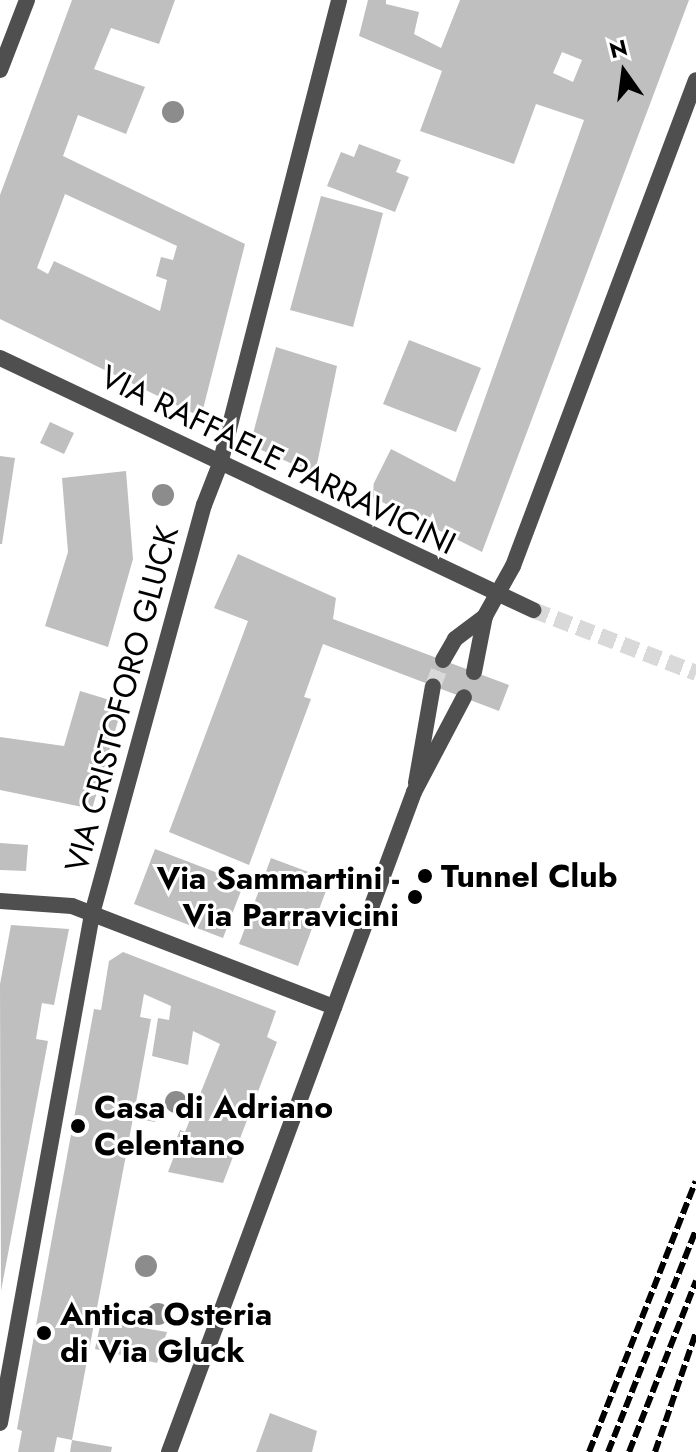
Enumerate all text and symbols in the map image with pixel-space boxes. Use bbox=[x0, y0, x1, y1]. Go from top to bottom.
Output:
text: N bbox=[606, 31, 631, 66]
north arrow bbox=[584, 32, 664, 112]
street label: VIA RAFFAELE PARRAVICINI bbox=[94, 357, 462, 563]
street label: VIA CRISTOFORO GLUCK bbox=[57, 522, 187, 876]
place label: Tunnel Club bbox=[441, 857, 617, 895]
place label: Via Sammartini - Via Parravicini bbox=[157, 860, 399, 935]
marker: Tunnel Club bbox=[416, 867, 434, 885]
marker: Via Sammartini - Via Parravicini bbox=[406, 888, 424, 906]
place label: Casa di Adriano Celentano bbox=[94, 1089, 333, 1164]
marker: Casa di Adriano Celentano bbox=[69, 1117, 87, 1135]
place label: Antica Osteria di Via Gluck bbox=[60, 1296, 272, 1371]
marker: Antica Osteria di Via Gluck bbox=[35, 1324, 53, 1342]

